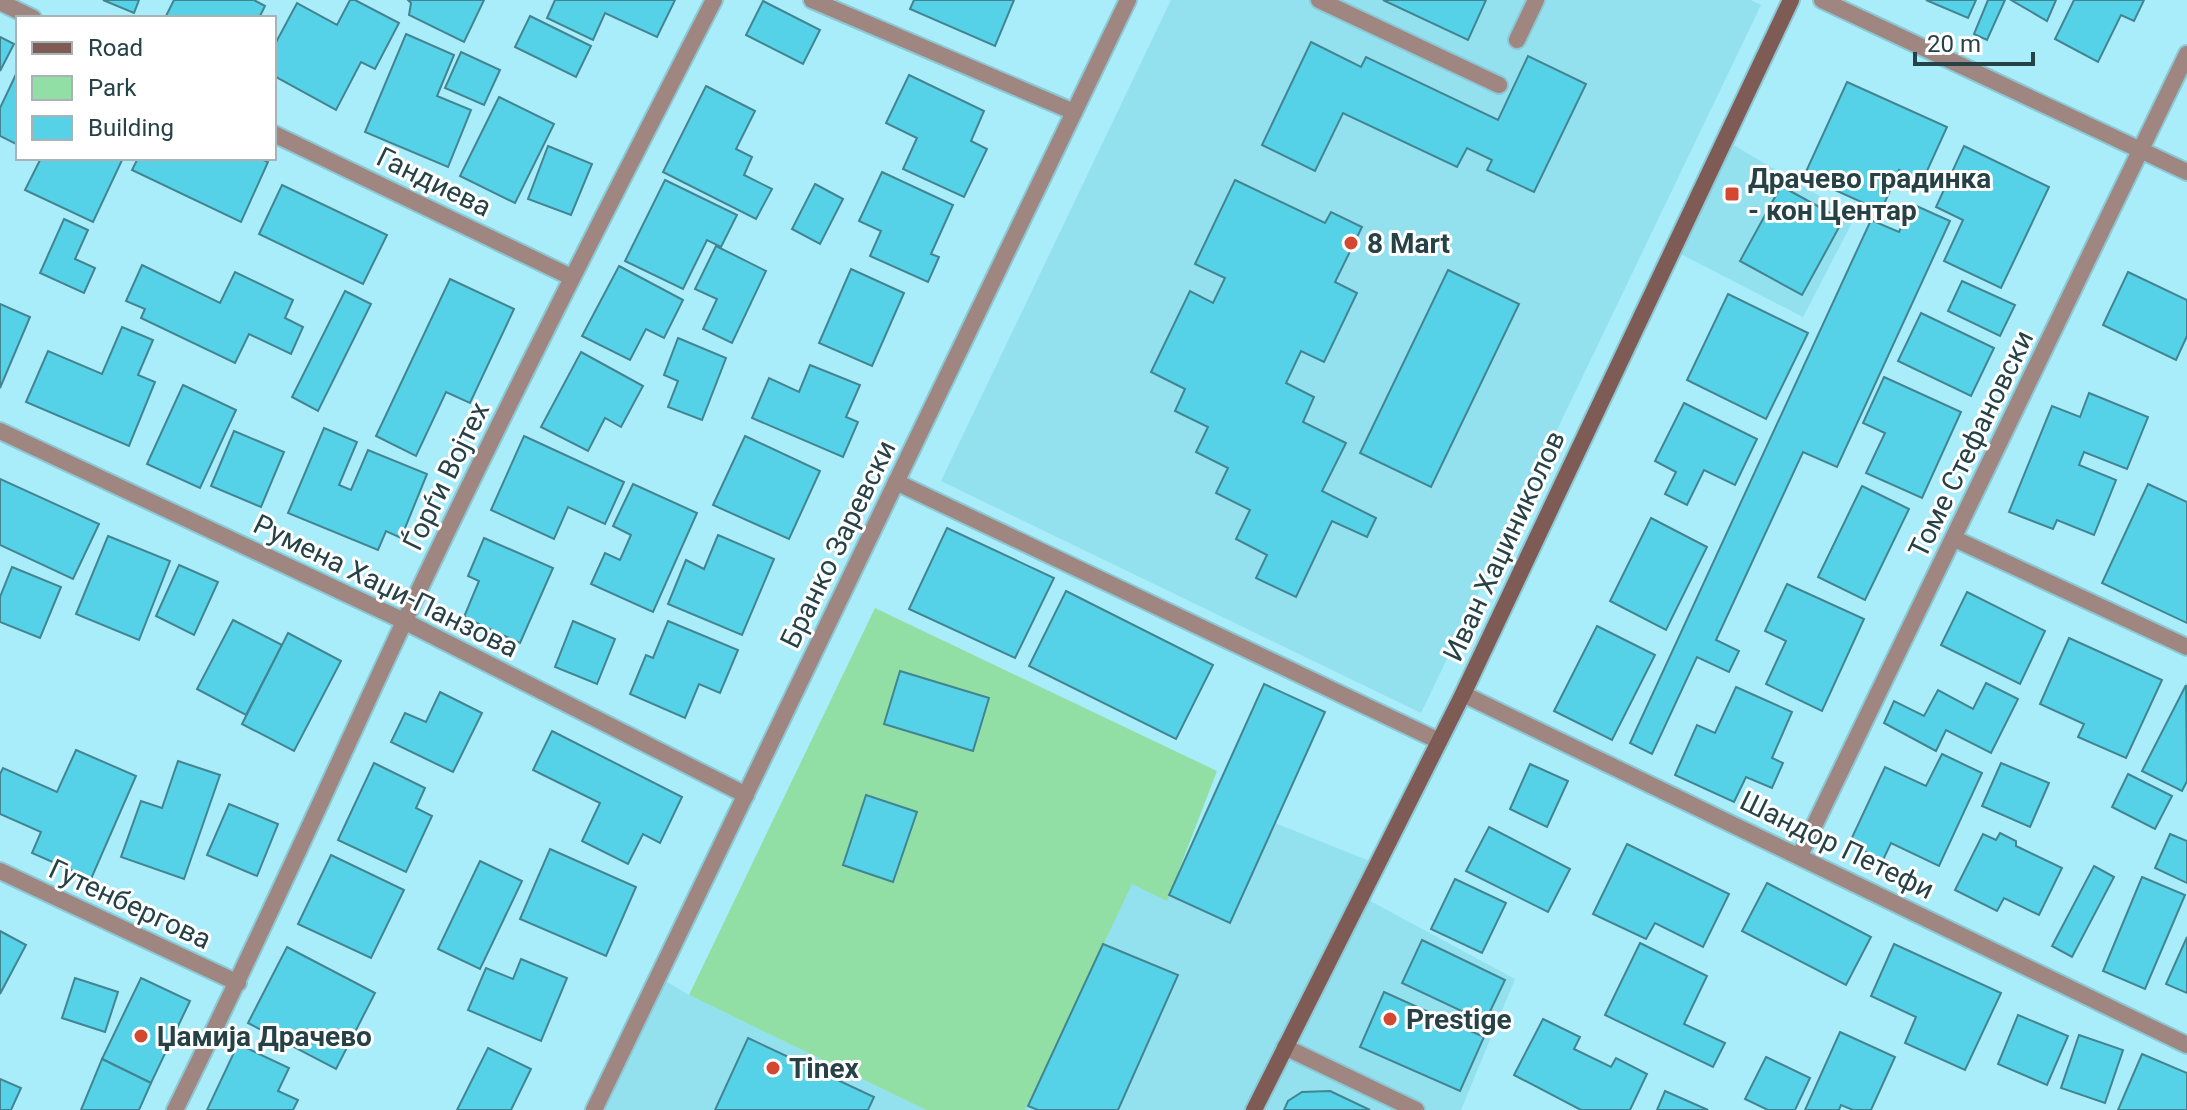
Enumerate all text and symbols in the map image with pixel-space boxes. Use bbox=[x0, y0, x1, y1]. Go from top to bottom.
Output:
legend bbox=[16, 16, 276, 160]
scale bar bbox=[1915, 16, 2033, 66]
text: 20 m bbox=[1927, 30, 1981, 58]
text: Road bbox=[88, 34, 143, 62]
text: Park bbox=[88, 74, 137, 102]
text: Building bbox=[88, 114, 174, 142]
street label: Гандиева bbox=[371, 140, 497, 224]
place label: Драчево градинка - кон Центар bbox=[1748, 162, 1991, 227]
marker: Драчево градинка - кон Центар bbox=[1723, 185, 1741, 203]
place label: 8 Mart bbox=[1367, 227, 1450, 260]
marker: 8 Mart bbox=[1342, 234, 1360, 252]
street label: Томе Стефановски bbox=[1902, 325, 2040, 563]
street label: Ѓорѓи Војтех bbox=[396, 396, 496, 555]
street label: Иван Хаџиниколов bbox=[1436, 426, 1572, 666]
street label: Бранко Заревски bbox=[773, 435, 903, 653]
street label: Румена Хаџи-Панзова bbox=[248, 507, 524, 665]
street label: Шандор Петефи bbox=[1735, 784, 1939, 906]
street label: Гутенбергова bbox=[44, 852, 216, 956]
place label: Prestige bbox=[1406, 1003, 1512, 1036]
marker: Prestige bbox=[1381, 1010, 1399, 1028]
place label: Џамија Драчево bbox=[157, 1020, 372, 1053]
marker: Џамија Драчево bbox=[132, 1027, 150, 1045]
place label: Tinex bbox=[789, 1052, 860, 1085]
marker: Tinex bbox=[764, 1059, 782, 1077]

